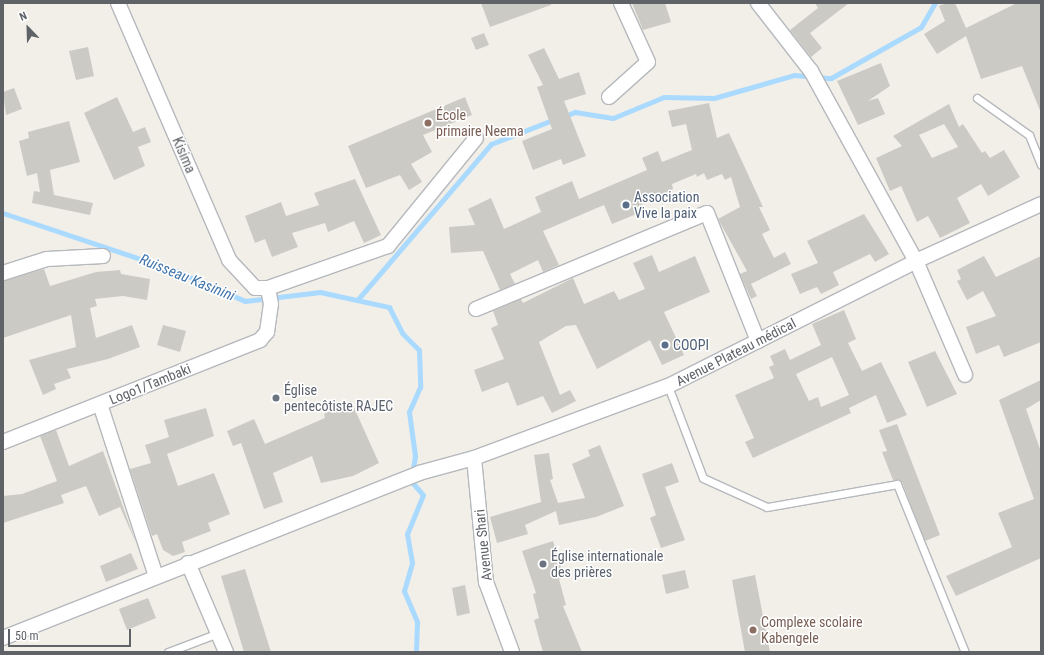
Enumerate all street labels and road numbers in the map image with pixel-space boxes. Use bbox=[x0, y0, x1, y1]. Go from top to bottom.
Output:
street label: Kisima bbox=[169, 134, 199, 176]
street label: Avenue Plateau médical bbox=[673, 314, 799, 390]
street label: Logo1/Tambaki bbox=[107, 360, 193, 408]
street label: Avenue Shari bbox=[471, 508, 495, 582]

